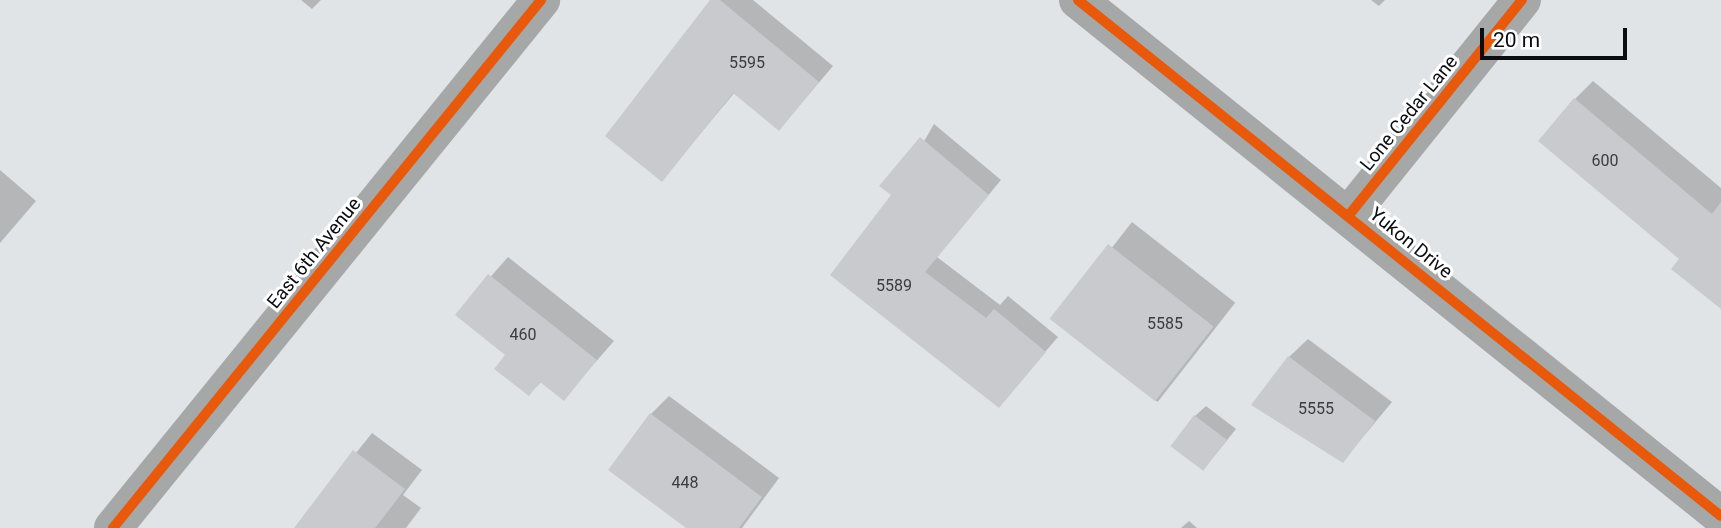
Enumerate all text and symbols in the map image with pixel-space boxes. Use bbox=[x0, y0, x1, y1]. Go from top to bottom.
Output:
scale bar bbox=[1483, 14, 1630, 58]
text: 20 m bbox=[1493, 28, 1540, 52]
street label: Lone Cedar Lane bbox=[1355, 51, 1463, 175]
house number: 5595 bbox=[729, 53, 765, 73]
house number: 600 bbox=[1592, 151, 1618, 171]
street label: East 6th Avenue bbox=[262, 193, 366, 313]
street label: Yukon Drive bbox=[1365, 203, 1457, 283]
house number: 5589 bbox=[876, 276, 912, 296]
house number: 5585 bbox=[1147, 314, 1183, 334]
house number: 460 bbox=[510, 325, 536, 345]
house number: 5555 bbox=[1298, 399, 1334, 419]
house number: 448 bbox=[672, 473, 698, 493]

